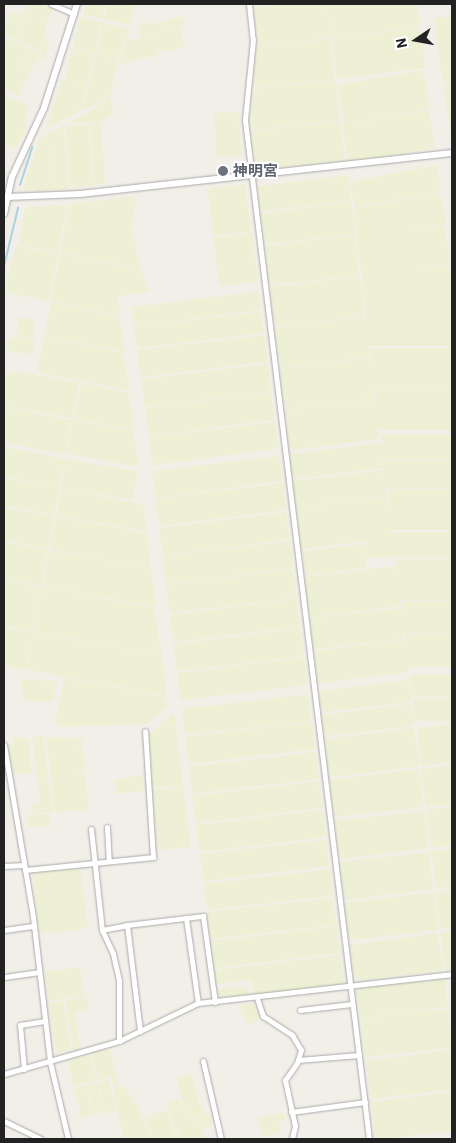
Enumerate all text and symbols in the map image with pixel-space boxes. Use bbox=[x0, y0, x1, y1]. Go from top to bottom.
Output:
north arrow bbox=[391, 15, 441, 65]
text: N bbox=[391, 36, 411, 50]
place label: 神明宮 bbox=[233, 162, 278, 180]
marker: 神明宮 bbox=[217, 165, 229, 177]

